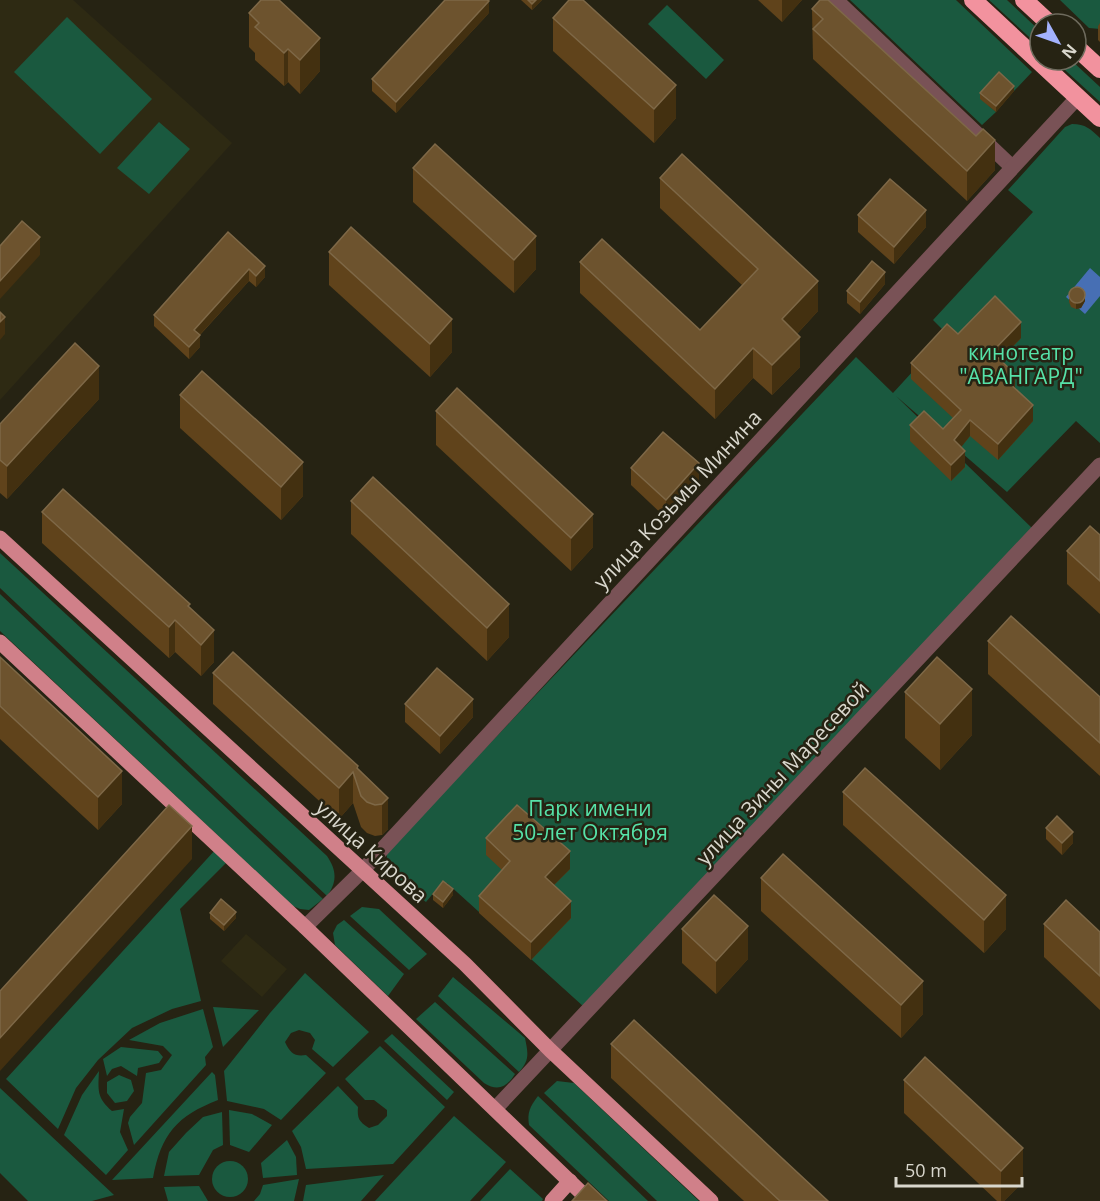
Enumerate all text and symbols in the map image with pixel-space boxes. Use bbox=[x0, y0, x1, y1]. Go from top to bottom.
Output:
north arrow bbox=[1028, 12, 1088, 72]
text: N bbox=[1057, 40, 1082, 64]
park label: кинотеатр "АВАНГАРД" bbox=[959, 338, 1083, 390]
street label: улица Козьмы Минина bbox=[587, 404, 767, 594]
street label: улица Зины Маресевой bbox=[689, 675, 875, 871]
street label: улица Кирова bbox=[310, 793, 434, 909]
park label: Парк имени 50-лет Октября bbox=[512, 794, 668, 846]
scale bar bbox=[896, 1150, 1022, 1188]
text: 50 m bbox=[905, 1158, 947, 1182]

